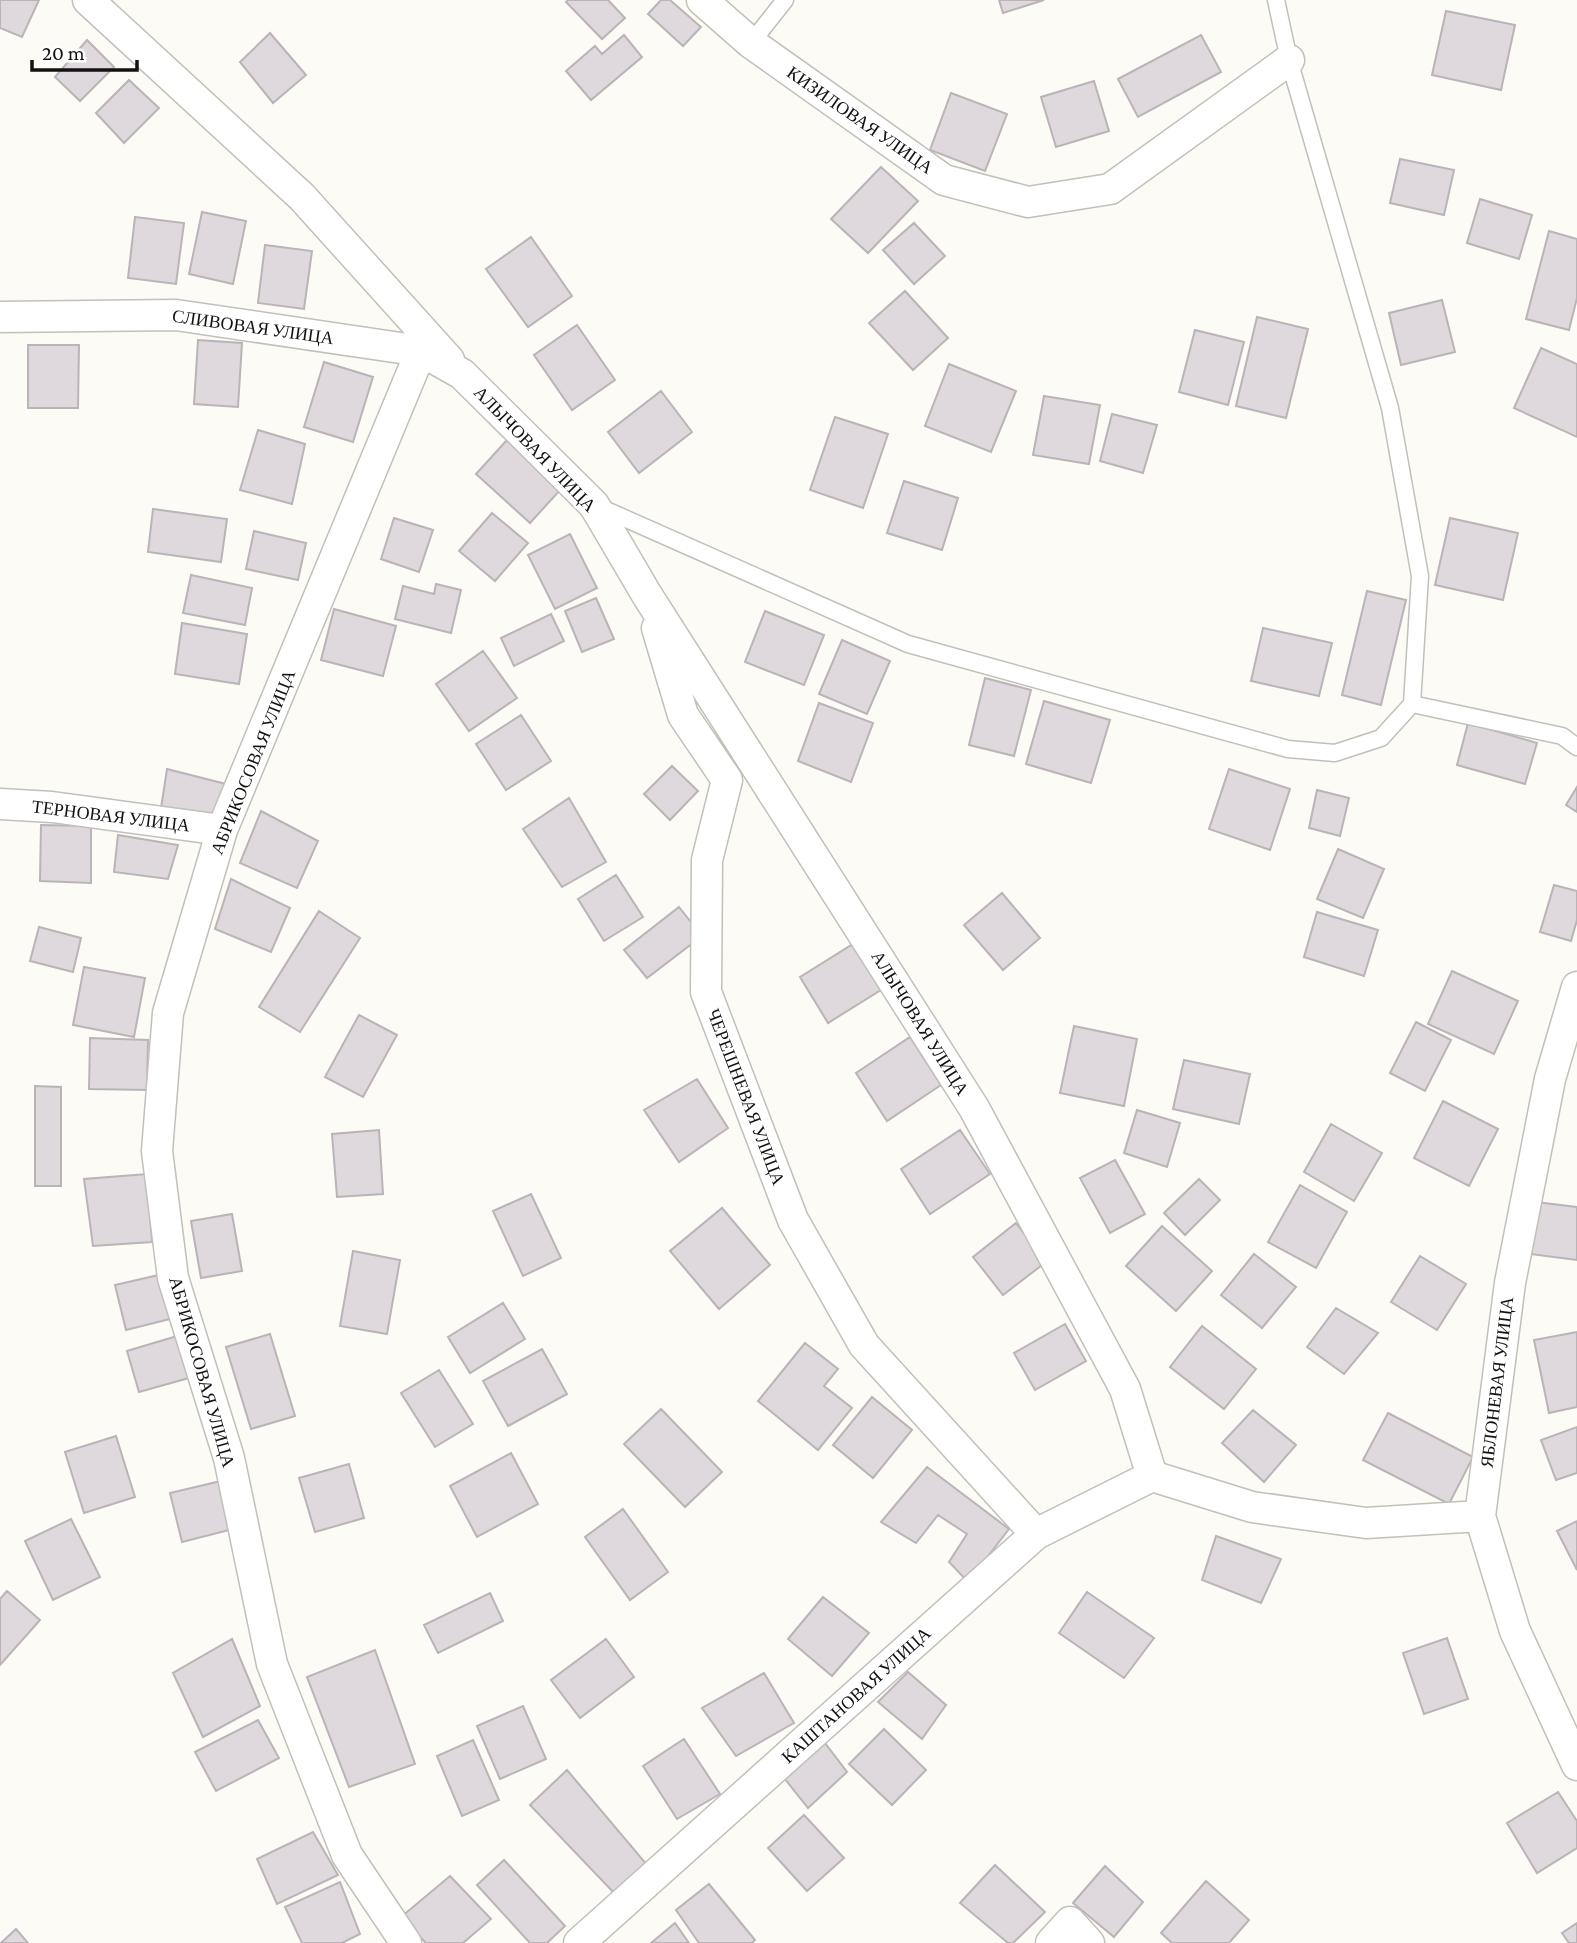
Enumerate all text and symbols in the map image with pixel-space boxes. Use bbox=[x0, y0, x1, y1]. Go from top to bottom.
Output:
scale bar bbox=[32, 28, 136, 72]
text: 20 m bbox=[42, 41, 85, 65]
street label: КИЗИЛОВАЯ УЛИЦА bbox=[783, 62, 937, 178]
street label: СЛИВОВАЯ УЛИЦА bbox=[171, 306, 335, 348]
street label: АЛЫЧОВАЯ УЛИЦА bbox=[470, 382, 600, 516]
street label: АБРИКОСОВАЯ УЛИЦА bbox=[207, 667, 299, 857]
street label: ТЕРНОВАЯ УЛИЦА bbox=[31, 796, 191, 836]
street label: АЛЫЧОВАЯ УЛИЦА bbox=[867, 947, 973, 1099]
street label: ЧЕРЕШНЕВАЯ УЛИЦА bbox=[703, 1006, 789, 1188]
street label: АБРИКОСОВАЯ УЛИЦА bbox=[165, 1274, 239, 1470]
street label: ЯБЛОНЕВАЯ УЛИЦА bbox=[1477, 1295, 1517, 1469]
street label: КАШТАНОВАЯ УЛИЦА bbox=[777, 1623, 935, 1767]

